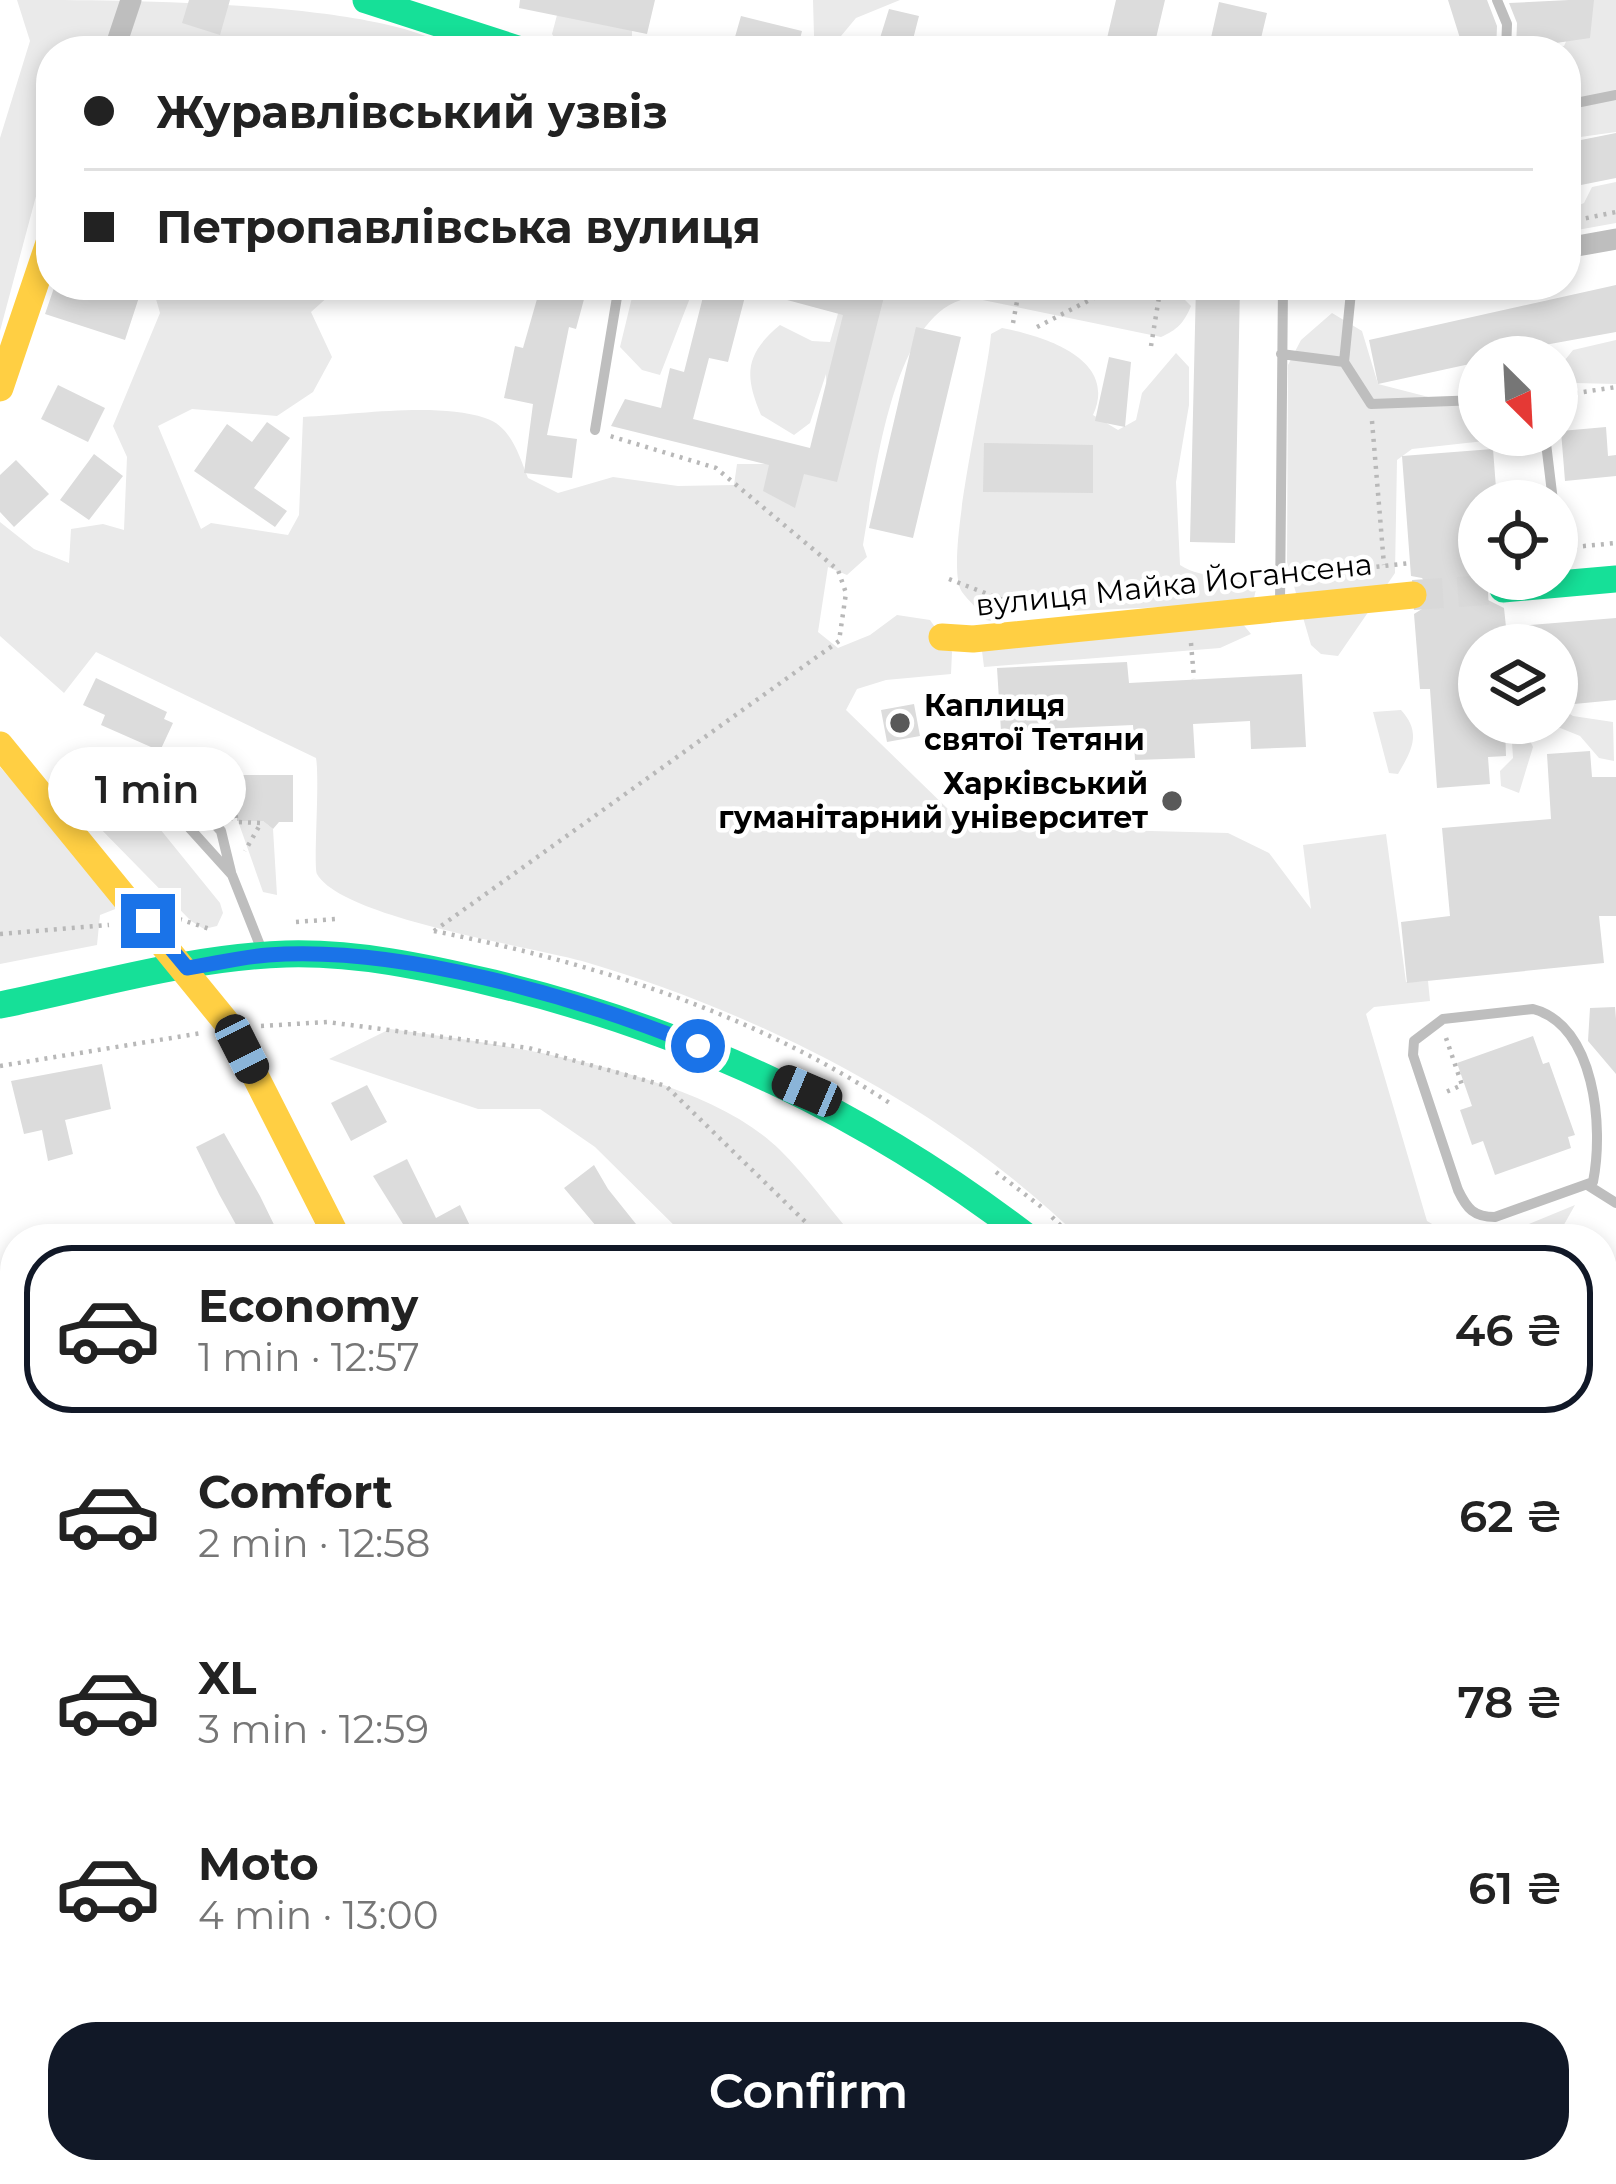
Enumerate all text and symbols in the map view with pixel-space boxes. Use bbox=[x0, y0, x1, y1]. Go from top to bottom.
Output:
text: Журавлівський узвіз bbox=[156, 84, 668, 139]
text: Петропавлівська вулиця bbox=[156, 199, 761, 254]
north arrow bbox=[1458, 336, 1578, 456]
map controls bbox=[1458, 336, 1578, 744]
button: locate bbox=[1458, 480, 1578, 600]
street label: вулиця Майка Йогансена bbox=[974, 545, 1374, 624]
button: layers bbox=[1458, 624, 1578, 744]
place label: Каплиця святої Тетяни bbox=[924, 687, 1145, 758]
marker: Каплиця святої Тетяни bbox=[887, 710, 913, 736]
callout: 1 min bbox=[49, 747, 247, 831]
text: 1 min bbox=[95, 765, 199, 813]
place label: Харківський гуманітарний університет bbox=[718, 765, 1148, 836]
marker: Харківський гуманітарний університет bbox=[1159, 788, 1185, 814]
route end bbox=[121, 894, 175, 948]
car bbox=[210, 1009, 274, 1089]
route start bbox=[671, 1019, 725, 1073]
car bbox=[767, 1060, 847, 1122]
icon: car bbox=[54, 1275, 162, 1383]
text: Economy bbox=[198, 1278, 418, 1333]
text: 46 ₴ bbox=[1455, 1302, 1563, 1357]
text: 1 min · 12:57 bbox=[198, 1333, 420, 1381]
icon: car bbox=[54, 1461, 162, 1569]
text: Comfort bbox=[198, 1464, 393, 1519]
text: 62 ₴ bbox=[1459, 1488, 1563, 1543]
text: 2 min · 12:58 bbox=[198, 1519, 430, 1567]
icon: car bbox=[54, 1647, 162, 1755]
text: XL bbox=[198, 1650, 256, 1705]
text: 78 ₴ bbox=[1458, 1674, 1563, 1729]
text: 3 min · 12:59 bbox=[198, 1705, 429, 1753]
icon: car bbox=[54, 1833, 162, 1941]
text: Moto bbox=[198, 1836, 319, 1891]
text: 61 ₴ bbox=[1468, 1860, 1563, 1915]
text: 4 min · 13:00 bbox=[198, 1891, 438, 1939]
button: Confirm bbox=[48, 2022, 1569, 2160]

